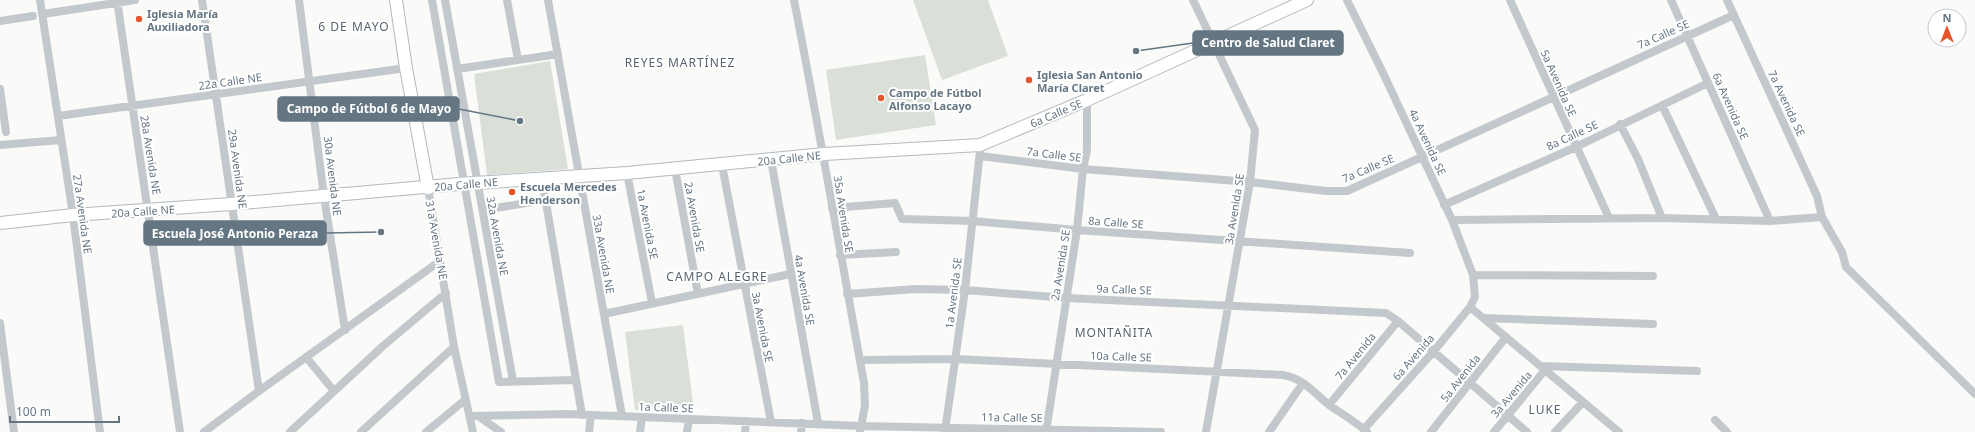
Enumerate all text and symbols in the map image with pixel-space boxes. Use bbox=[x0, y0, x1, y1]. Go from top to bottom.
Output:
place label: Iglesia María Auxiliadora bbox=[147, 6, 218, 34]
north arrow bbox=[1927, 8, 1967, 48]
text: N bbox=[1943, 10, 1951, 25]
marker: Iglesia María Auxiliadora bbox=[134, 14, 144, 24]
street label: 7a Calle SE bbox=[1635, 16, 1691, 52]
district label: 6 DE MAYO bbox=[318, 18, 390, 35]
callout: Centro de Salud Claret bbox=[1193, 31, 1343, 55]
text: Centro de Salud Claret bbox=[1201, 34, 1335, 51]
street label: 5a Avenida SE bbox=[1538, 47, 1580, 119]
district label: REYES MARTÍNEZ bbox=[625, 54, 735, 71]
place label: Iglesia San Antonio María Claret bbox=[1037, 67, 1143, 95]
street label: 7a Avenida SE bbox=[1765, 67, 1809, 139]
street label: 22a Calle NE bbox=[197, 69, 263, 93]
street label: 6a Avenida SE bbox=[1710, 70, 1752, 142]
marker: Iglesia San Antonio María Claret bbox=[1024, 75, 1034, 85]
place label: Campo de Fútbol Alfonso Lacayo bbox=[889, 85, 982, 113]
marker: Campo de Fútbol Alfonso Lacayo bbox=[876, 93, 886, 103]
street label: 6a Calle SE bbox=[1028, 95, 1084, 131]
callout: Campo de Fútbol 6 de Mayo bbox=[278, 97, 459, 121]
text: Campo de Fútbol 6 de Mayo bbox=[287, 100, 451, 117]
street label: 4a Avenida SE bbox=[1406, 106, 1450, 178]
street label: 28a Avenida NE bbox=[137, 114, 165, 196]
street label: 8a Calle SE bbox=[1544, 117, 1600, 153]
street label: 29a Avenida NE bbox=[225, 128, 251, 210]
street label: 30a Avenida NE bbox=[321, 135, 345, 217]
street label: 7a Calle SE bbox=[1026, 143, 1082, 165]
street label: 20a Calle NE bbox=[756, 147, 822, 169]
street label: 7a Calle SE bbox=[1340, 150, 1396, 186]
street label: 3a Avenida SE bbox=[1221, 172, 1247, 246]
street label: 27a Avenida NE bbox=[70, 173, 96, 255]
street label: 20a Calle NE bbox=[433, 174, 499, 194]
street label: 35a Avenida SE bbox=[830, 174, 858, 254]
place label: Escuela Mercedes Henderson bbox=[520, 179, 617, 207]
street label: 2a Avenida SE bbox=[681, 180, 709, 254]
marker: Escuela Mercedes Henderson bbox=[507, 187, 517, 197]
street label: 1a Avenida SE bbox=[634, 187, 662, 261]
street label: 32a Avenida NE bbox=[484, 195, 512, 277]
street label: 31a Avenida NE bbox=[423, 199, 451, 281]
street label: 20a Calle NE bbox=[111, 201, 175, 221]
street label: 33a Avenida NE bbox=[590, 213, 618, 295]
street label: 8a Calle SE bbox=[1088, 213, 1144, 231]
callout: Escuela José Antonio Peraza bbox=[144, 221, 326, 245]
text: Escuela José Antonio Peraza bbox=[152, 225, 318, 242]
street label: 2a Avenida SE bbox=[1047, 228, 1073, 302]
street label: 4a Avenida SE bbox=[791, 253, 819, 327]
street label: 1a Avenida SE bbox=[941, 256, 965, 330]
district label: CAMPO ALEGRE bbox=[666, 268, 768, 285]
street label: 9a Calle SE bbox=[1096, 281, 1152, 297]
street label: 3a Avenida SE bbox=[749, 290, 777, 364]
district label: MONTAÑITA bbox=[1075, 324, 1153, 341]
street label: 7a Avenida bbox=[1331, 329, 1379, 383]
street label: 6a Avenida bbox=[1389, 331, 1437, 383]
street label: 10a Calle SE bbox=[1090, 347, 1152, 365]
street label: 5a Avenida bbox=[1437, 351, 1483, 405]
street label: 3a Avenida bbox=[1487, 367, 1535, 421]
scale bar bbox=[10, 398, 119, 424]
street label: 1a Calle SE bbox=[638, 399, 694, 415]
district label: LUKE bbox=[1528, 401, 1562, 418]
text: 100 m bbox=[16, 403, 51, 420]
street label: 11a Calle SE bbox=[981, 409, 1043, 425]

